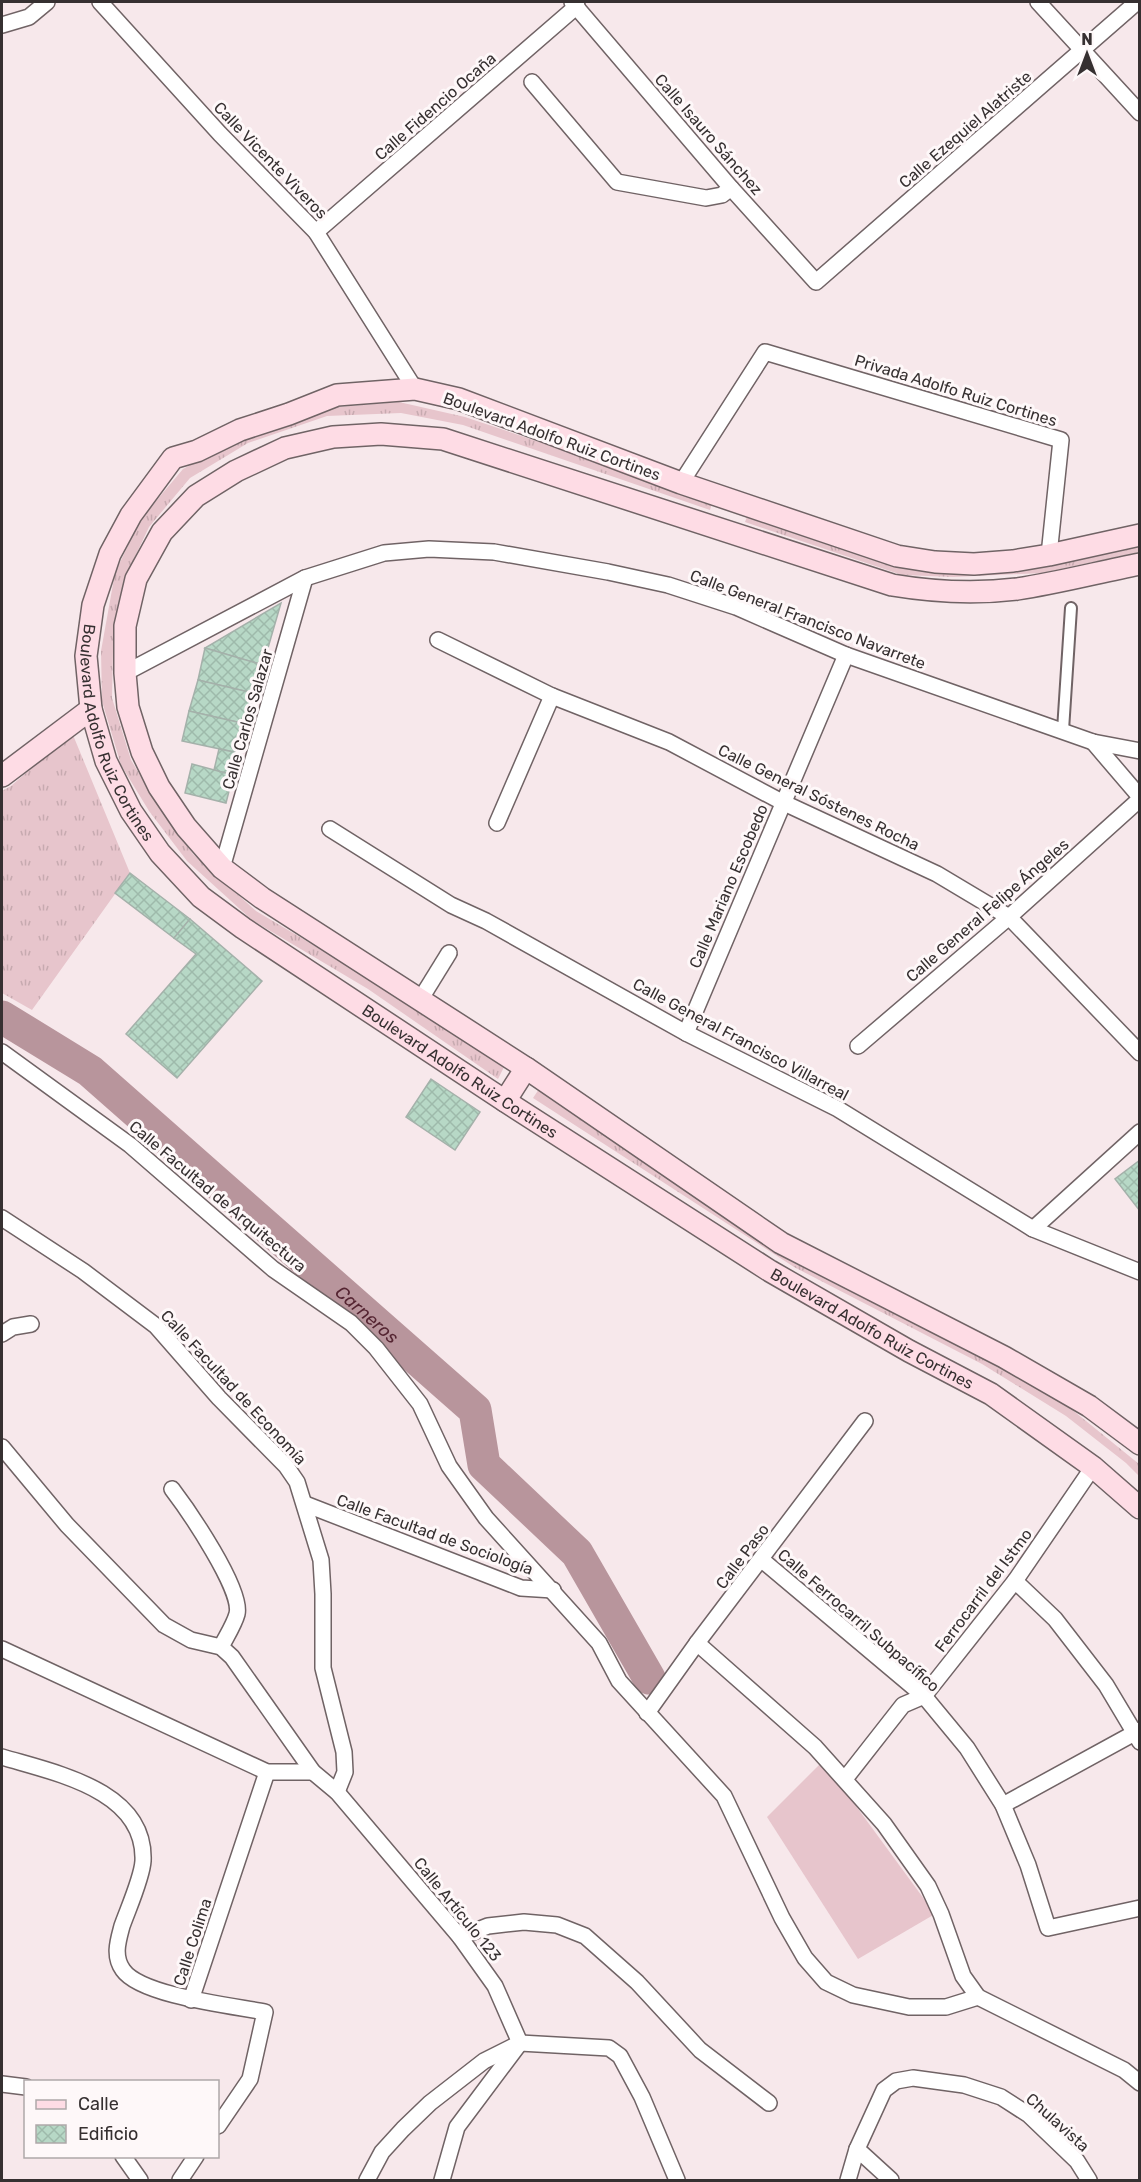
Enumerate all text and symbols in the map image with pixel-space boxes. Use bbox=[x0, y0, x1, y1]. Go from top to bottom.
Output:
north arrow bbox=[1057, 24, 1117, 84]
text: N bbox=[1081, 30, 1093, 49]
street label: Calle Fidencio Ocaña bbox=[371, 49, 500, 164]
street label: Calle Ezequiel Alatriste bbox=[895, 67, 1035, 192]
street label: Calle Isauro Sánchez bbox=[651, 70, 766, 199]
street label: Calle Vicente Viveros bbox=[210, 98, 331, 223]
street label: Privada Adolfo Ruiz Cortines bbox=[852, 351, 1059, 430]
street label: Boulevard Adolfo Ruiz Cortines bbox=[441, 388, 663, 485]
street label: Calle General Francisco Navarrete bbox=[687, 566, 928, 673]
street label: Boulevard Adolfo Ruiz Cortines bbox=[76, 623, 158, 845]
street label: Calle Carlos Salazar bbox=[218, 647, 277, 792]
street label: Calle General Sóstenes Rocha bbox=[715, 740, 922, 855]
street label: Calle Mariano Escobedo bbox=[685, 801, 772, 971]
street label: Calle General Felipe Ángeles bbox=[902, 835, 1072, 986]
street label: Calle General Francisco Villarreal bbox=[630, 974, 852, 1105]
street label: Boulevard Adolfo Ruiz Cortines bbox=[359, 1000, 561, 1142]
street label: Calle Facultad de Arquitectura bbox=[125, 1117, 310, 1276]
street label: Boulevard Adolfo Ruiz Cortines bbox=[767, 1264, 977, 1393]
water label: Carneros bbox=[331, 1281, 403, 1348]
street label: Calle Facultad de Economía bbox=[157, 1306, 310, 1469]
street label: Calle Facultad de Sociología bbox=[334, 1490, 536, 1579]
street label: Calle Paso bbox=[712, 1520, 773, 1593]
street label: Ferrocarril del Istmo bbox=[931, 1525, 1036, 1656]
street label: Calle Ferrocarril Subpacífico bbox=[774, 1545, 943, 1696]
street label: Calle Artículo 123 bbox=[410, 1854, 505, 1965]
street label: Calle Colima bbox=[169, 1896, 216, 1988]
legend bbox=[24, 2080, 219, 2158]
street label: Chulavista bbox=[1022, 2089, 1093, 2156]
text: Calle bbox=[78, 2093, 119, 2115]
text: Edificio bbox=[78, 2123, 138, 2145]

